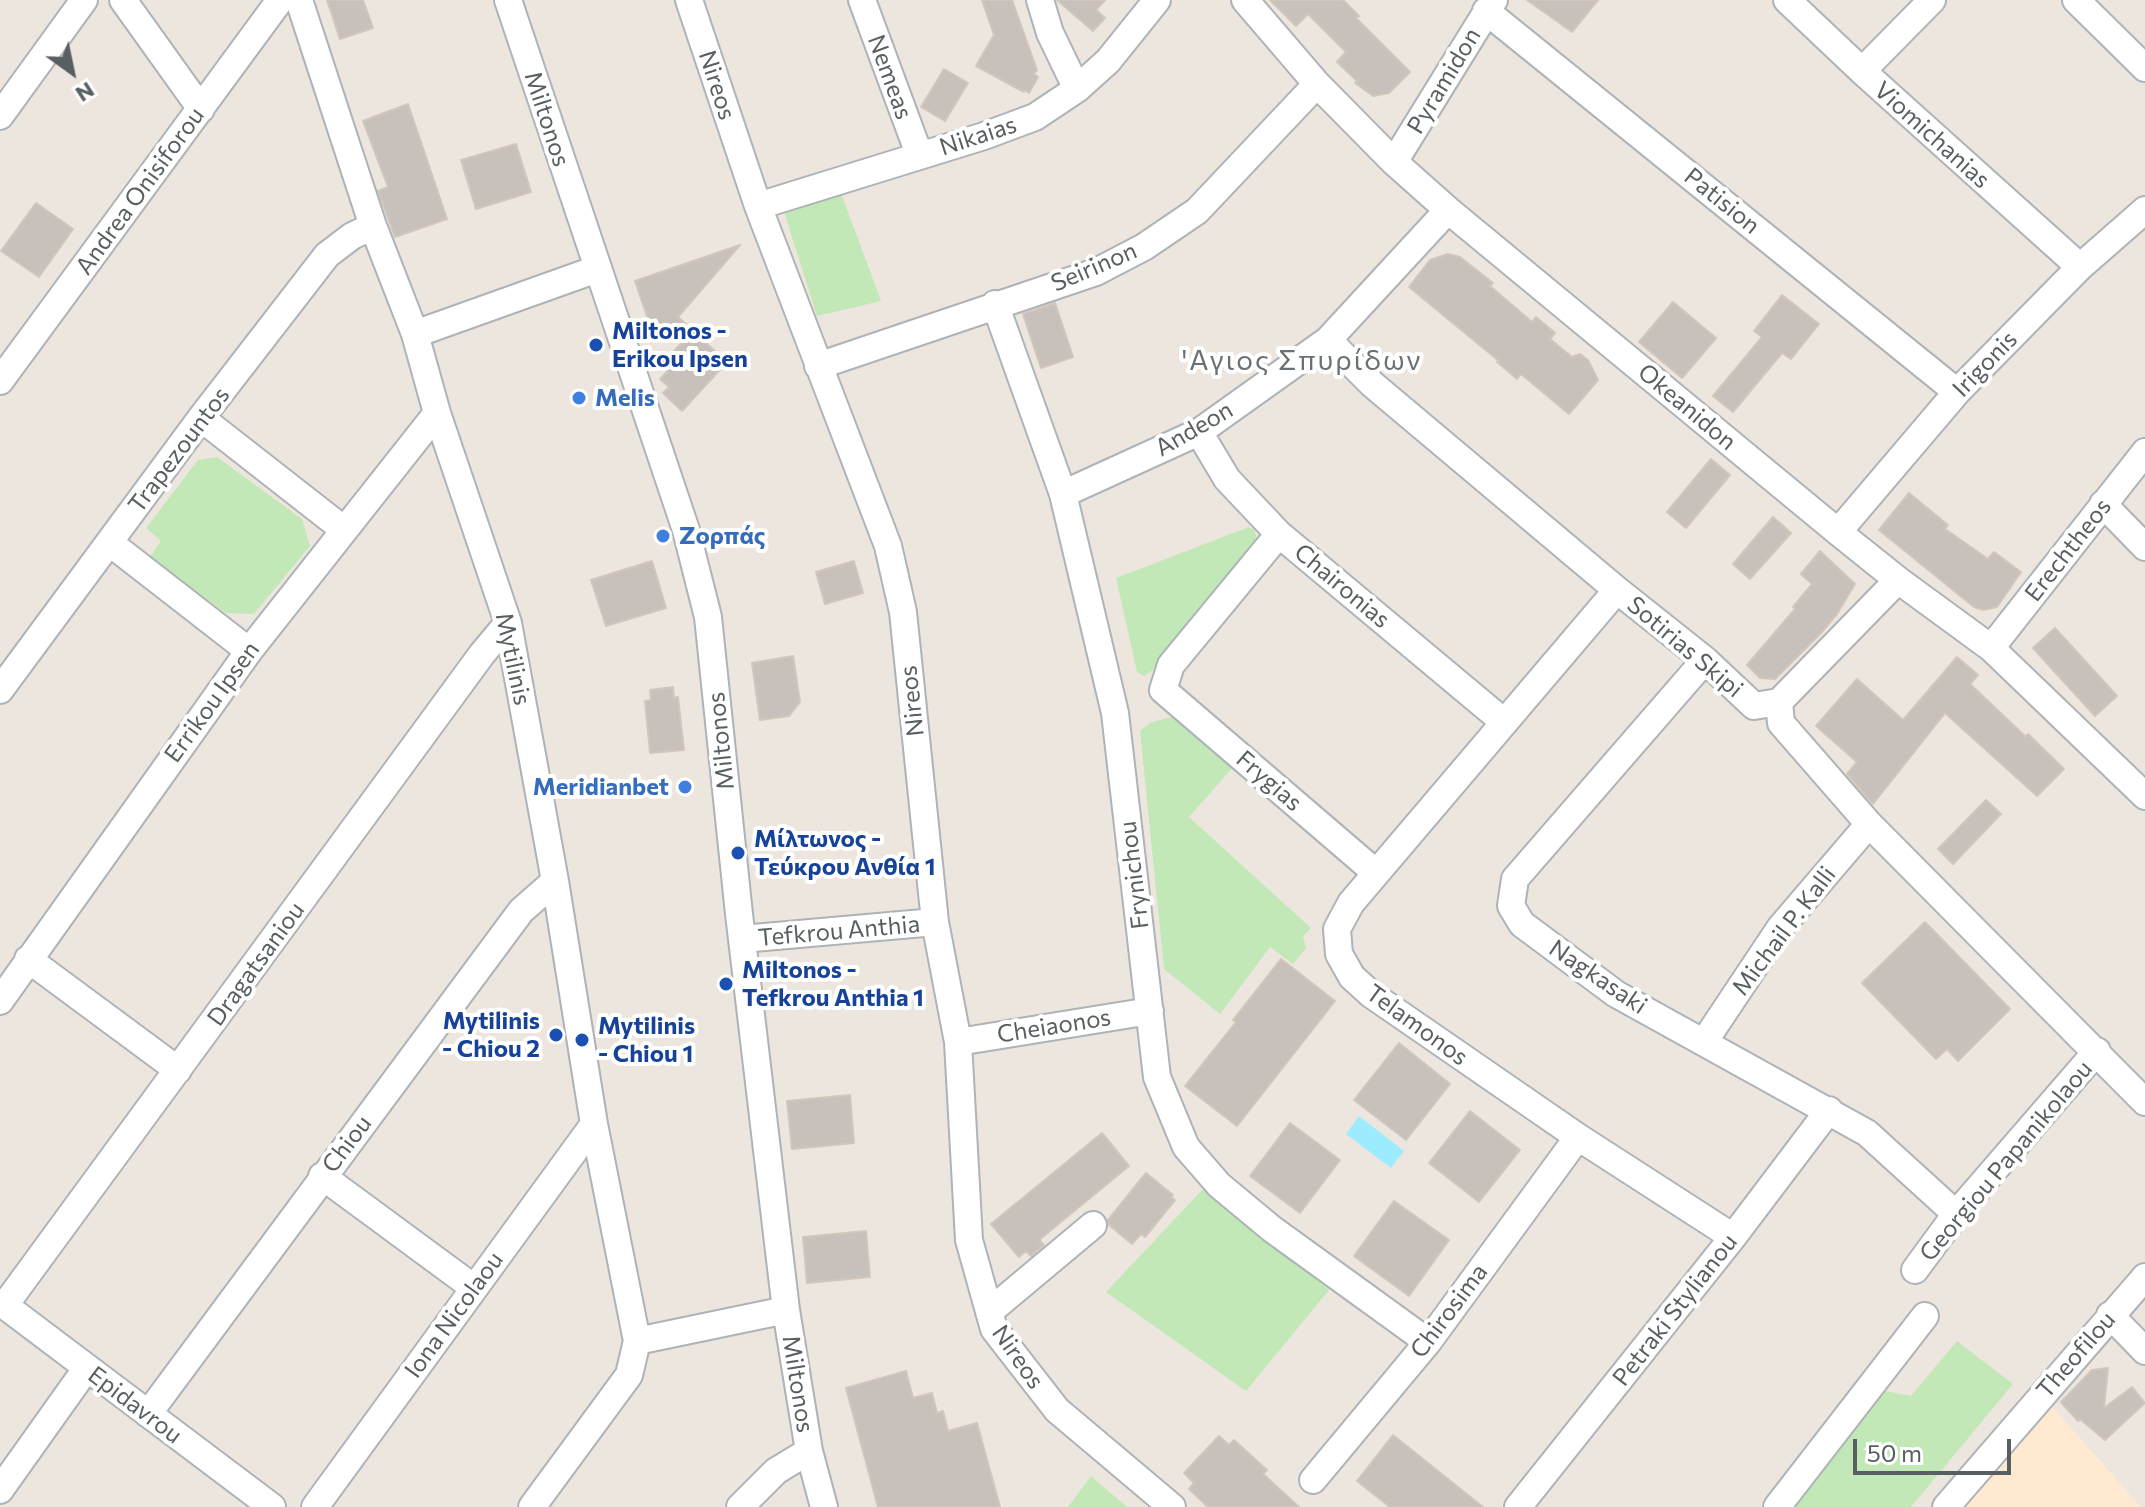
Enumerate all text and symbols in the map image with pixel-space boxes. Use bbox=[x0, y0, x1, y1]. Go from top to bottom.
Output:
street label: Pyramidon bbox=[1401, 23, 1487, 139]
street label: Nemeas bbox=[861, 31, 919, 123]
north arrow bbox=[32, 32, 112, 112]
street label: Nireos bbox=[692, 47, 742, 123]
street label: Miltonos bbox=[518, 68, 576, 170]
street label: Viomichanias bbox=[1868, 76, 1996, 194]
text: N bbox=[71, 77, 100, 108]
street label: Andrea Onisiforou bbox=[70, 102, 210, 280]
street label: Nikaias bbox=[936, 110, 1020, 162]
street label: Patision bbox=[1678, 162, 1766, 240]
street label: Seirinon bbox=[1047, 236, 1141, 298]
place label: Miltonos - Erikou Ipsen bbox=[612, 317, 748, 373]
street label: Irigonis bbox=[1947, 325, 2023, 403]
marker: Miltonos - Erikou Ipsen bbox=[587, 336, 605, 354]
district label: 'Αγιος Σπυρίδων bbox=[1182, 344, 1422, 378]
street label: Okeanidon bbox=[1632, 358, 1742, 456]
street label: Trapezountos bbox=[122, 381, 236, 519]
place label: Melis bbox=[595, 384, 655, 412]
marker: Melis bbox=[570, 389, 588, 407]
street label: Andeon bbox=[1150, 395, 1238, 463]
street label: Erechtheos bbox=[2019, 493, 2117, 607]
place label: Ζορπάς bbox=[679, 522, 765, 550]
marker: Ζορπάς bbox=[654, 527, 672, 545]
street label: Chaironias bbox=[1288, 538, 1396, 634]
street label: Sotirias Skipi bbox=[1621, 590, 1749, 704]
street label: Mytilinis bbox=[489, 610, 537, 708]
street label: Errikou Ipsen bbox=[159, 636, 265, 768]
street label: Nireos bbox=[894, 664, 930, 738]
street label: Miltonos bbox=[702, 691, 740, 791]
street label: Frygias bbox=[1230, 745, 1308, 817]
place label: Meridianbet bbox=[533, 773, 669, 801]
marker: Meridianbet bbox=[676, 778, 694, 796]
street label: Frynichou bbox=[1113, 819, 1155, 931]
place label: Μίλτωνος - Τεύκρου Ανθία 1 bbox=[754, 825, 936, 881]
marker: Μίλτωνος - Τεύκρου Ανθία 1 bbox=[729, 844, 747, 862]
street label: Michail P. Kalli bbox=[1726, 861, 1842, 1001]
street label: Dragatsaniou bbox=[201, 897, 311, 1031]
street label: Tefkrou Anthia bbox=[757, 910, 921, 952]
street label: Nagkasaki bbox=[1544, 934, 1652, 1020]
place label: Miltonos - Tefkrou Anthia 1 bbox=[742, 956, 924, 1012]
marker: Miltonos - Tefkrou Anthia 1 bbox=[717, 975, 735, 993]
street label: Telamonos bbox=[1360, 978, 1474, 1072]
street label: Cheiaonos bbox=[995, 1003, 1113, 1049]
place label: Mytilinis - Chiou 2 bbox=[442, 1007, 540, 1063]
place label: Mytilinis - Chiou 1 bbox=[598, 1012, 695, 1068]
marker: Mytilinis - Chiou 2 bbox=[547, 1026, 565, 1044]
marker: Mytilinis - Chiou 1 bbox=[573, 1031, 591, 1049]
street label: Georgiou Papanikolaou bbox=[1914, 1055, 2098, 1267]
street label: Chiou bbox=[316, 1110, 378, 1178]
street label: Petraki Stylianou bbox=[1607, 1228, 1743, 1392]
street label: Iona Nicolaou bbox=[399, 1246, 509, 1384]
street label: Chirosima bbox=[1404, 1258, 1494, 1364]
street label: Theofilou bbox=[2031, 1306, 2121, 1404]
street label: Nireos bbox=[986, 1320, 1050, 1394]
street label: Miltonos bbox=[776, 1333, 820, 1435]
street label: Epidavrou bbox=[82, 1360, 188, 1450]
scale bar bbox=[1857, 1423, 2015, 1473]
text: 50 m bbox=[1867, 1438, 1922, 1467]

